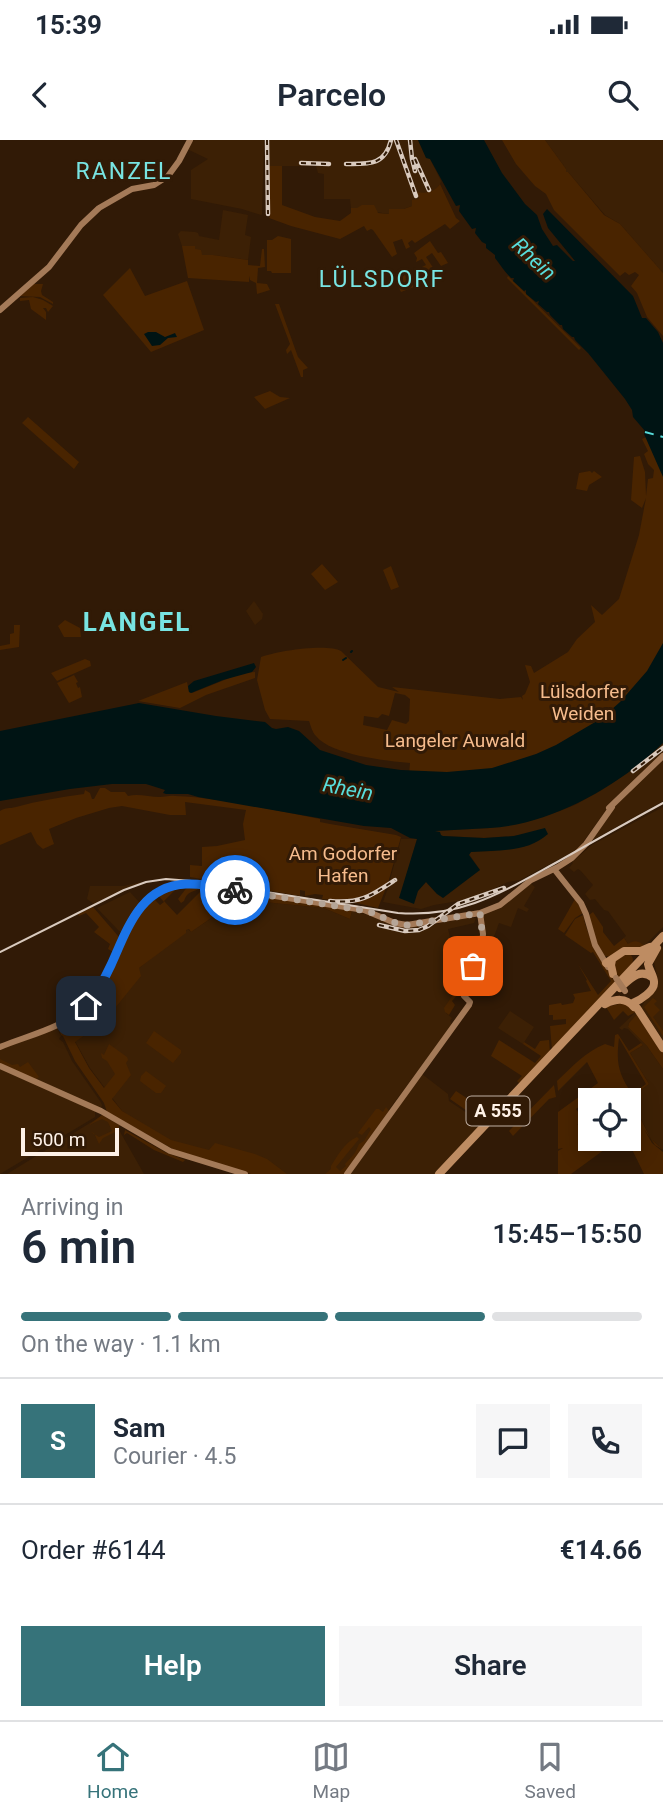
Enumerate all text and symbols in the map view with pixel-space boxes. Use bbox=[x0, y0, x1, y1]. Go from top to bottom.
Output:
text: 15:39 bbox=[35, 10, 102, 40]
icon: back bbox=[21, 76, 59, 114]
text: Parcelo bbox=[277, 76, 386, 114]
icon: search bbox=[604, 76, 642, 114]
district label: RANZEL bbox=[76, 158, 172, 185]
water label: Rhein bbox=[507, 233, 561, 285]
district label: LÜLSDORF bbox=[319, 265, 445, 293]
district label: LANGEL bbox=[83, 607, 191, 637]
park label: Lülsdorfer Weiden bbox=[540, 680, 626, 725]
park label: Langeler Auwald bbox=[385, 729, 525, 752]
water label: Rhein bbox=[321, 772, 375, 806]
park label: Am Godorfer Hafen bbox=[289, 842, 398, 887]
courier bbox=[200, 855, 270, 925]
icon: bike bbox=[216, 871, 254, 909]
pin bbox=[443, 936, 503, 996]
icon: bag bbox=[454, 947, 492, 985]
pin bbox=[56, 976, 116, 1036]
icon: home bbox=[67, 987, 105, 1025]
map controls bbox=[578, 1088, 641, 1151]
button: locate bbox=[578, 1088, 641, 1151]
road number: A 555 bbox=[466, 1096, 530, 1126]
scale bar bbox=[21, 1125, 119, 1157]
text: 500 m bbox=[32, 1128, 85, 1151]
text: Arriving in bbox=[21, 1194, 124, 1221]
text: 15:45–15:50 bbox=[492, 1219, 642, 1249]
text: 6 min bbox=[21, 1220, 136, 1274]
text: On the way · 1.1 km bbox=[21, 1331, 221, 1358]
button: chat bbox=[476, 1404, 550, 1478]
button: phone bbox=[568, 1404, 642, 1478]
text: Sam bbox=[113, 1413, 165, 1443]
text: S bbox=[50, 1426, 66, 1456]
text: Courier · 4.5 bbox=[113, 1443, 236, 1470]
text: Order #6144 bbox=[21, 1535, 166, 1565]
text: €14.66 bbox=[560, 1535, 642, 1565]
button: Help bbox=[21, 1626, 325, 1706]
button: Share bbox=[339, 1626, 642, 1706]
tab: Home bbox=[87, 1738, 138, 1803]
tab: Map bbox=[312, 1738, 350, 1803]
tab: Saved bbox=[525, 1738, 576, 1803]

